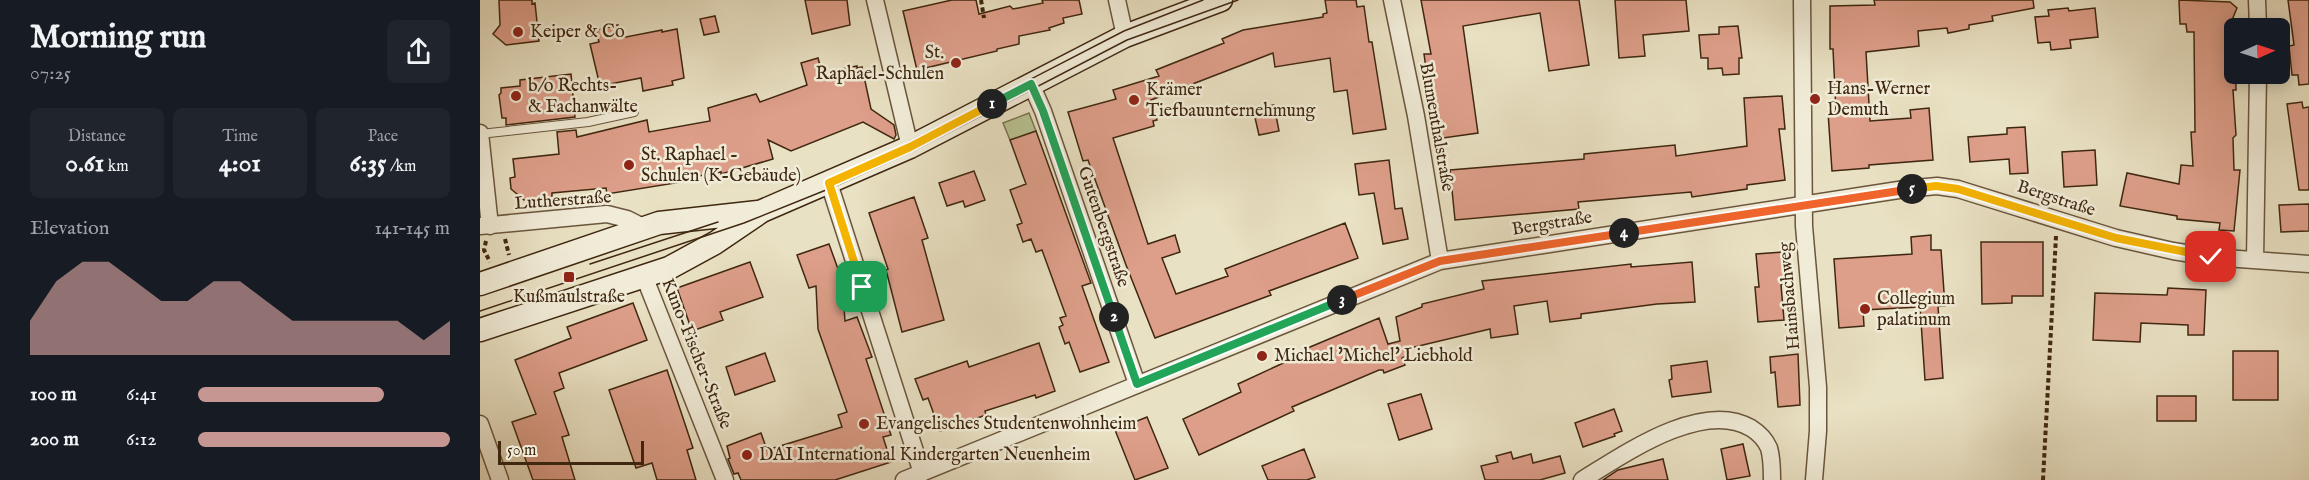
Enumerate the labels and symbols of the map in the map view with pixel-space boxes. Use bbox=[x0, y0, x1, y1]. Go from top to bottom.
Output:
north arrow bbox=[2224, 18, 2290, 84]
place label: Keiper & Co bbox=[530, 21, 625, 44]
marker: Keiper & Co bbox=[511, 25, 525, 39]
place label: St. Raphael-Schulen bbox=[816, 42, 944, 86]
marker: St. Raphael-Schulen bbox=[949, 56, 963, 70]
street label: Blumenthalstraße bbox=[1413, 61, 1459, 193]
place label: b/o Rechts- & Fachanwälte bbox=[528, 75, 638, 119]
place label: Hans-Werner Demuth bbox=[1827, 78, 1930, 122]
place label: Krämer Tiefbauunternehmung bbox=[1146, 79, 1315, 123]
marker: b/o Rechts- & Fachanwälte bbox=[509, 89, 523, 103]
pin: 1 bbox=[977, 89, 1007, 119]
marker: Hans-Werner Demuth bbox=[1808, 92, 1822, 106]
marker: Krämer Tiefbauunternehmung bbox=[1127, 93, 1141, 107]
place label: St. Raphael - Schulen (K-Gebäude) bbox=[641, 144, 801, 188]
marker: St. Raphael - Schulen (K-Gebäude) bbox=[622, 158, 636, 172]
street label: Gutenbergstraße bbox=[1072, 164, 1134, 290]
pin: 5 bbox=[1897, 174, 1927, 204]
street label: Bergstraße bbox=[2014, 176, 2098, 222]
street label: Lutherstraße bbox=[514, 186, 612, 216]
street label: Bergstraße bbox=[1510, 206, 1594, 242]
pin: 4 bbox=[1609, 218, 1639, 248]
pin bbox=[2185, 231, 2236, 282]
street label: Hainsbachweg bbox=[1774, 241, 1806, 351]
pin bbox=[836, 261, 887, 312]
marker: Kußmaulstraße bbox=[562, 270, 576, 284]
street label: Kuno-Fischer-Straße bbox=[655, 275, 737, 433]
pin: 3 bbox=[1327, 285, 1357, 315]
place label: Kußmaulstraße bbox=[513, 286, 625, 309]
place label: Collegium palatinum bbox=[1877, 288, 1955, 332]
pin: 2 bbox=[1099, 302, 1129, 332]
marker: Collegium palatinum bbox=[1858, 302, 1872, 316]
place label: Michael 'Michel' Liebhold bbox=[1274, 345, 1473, 368]
marker: Michael 'Michel' Liebhold bbox=[1255, 349, 1269, 363]
place label: Evangelisches Studentenwohnheim bbox=[876, 413, 1137, 436]
marker: Evangelisches Studentenwohnheim bbox=[857, 417, 871, 431]
scale bar bbox=[498, 438, 644, 466]
place label: DAI International Kindergarten Neuenheim bbox=[759, 444, 1091, 467]
marker: DAI International Kindergarten Neuenheim bbox=[740, 448, 754, 462]

